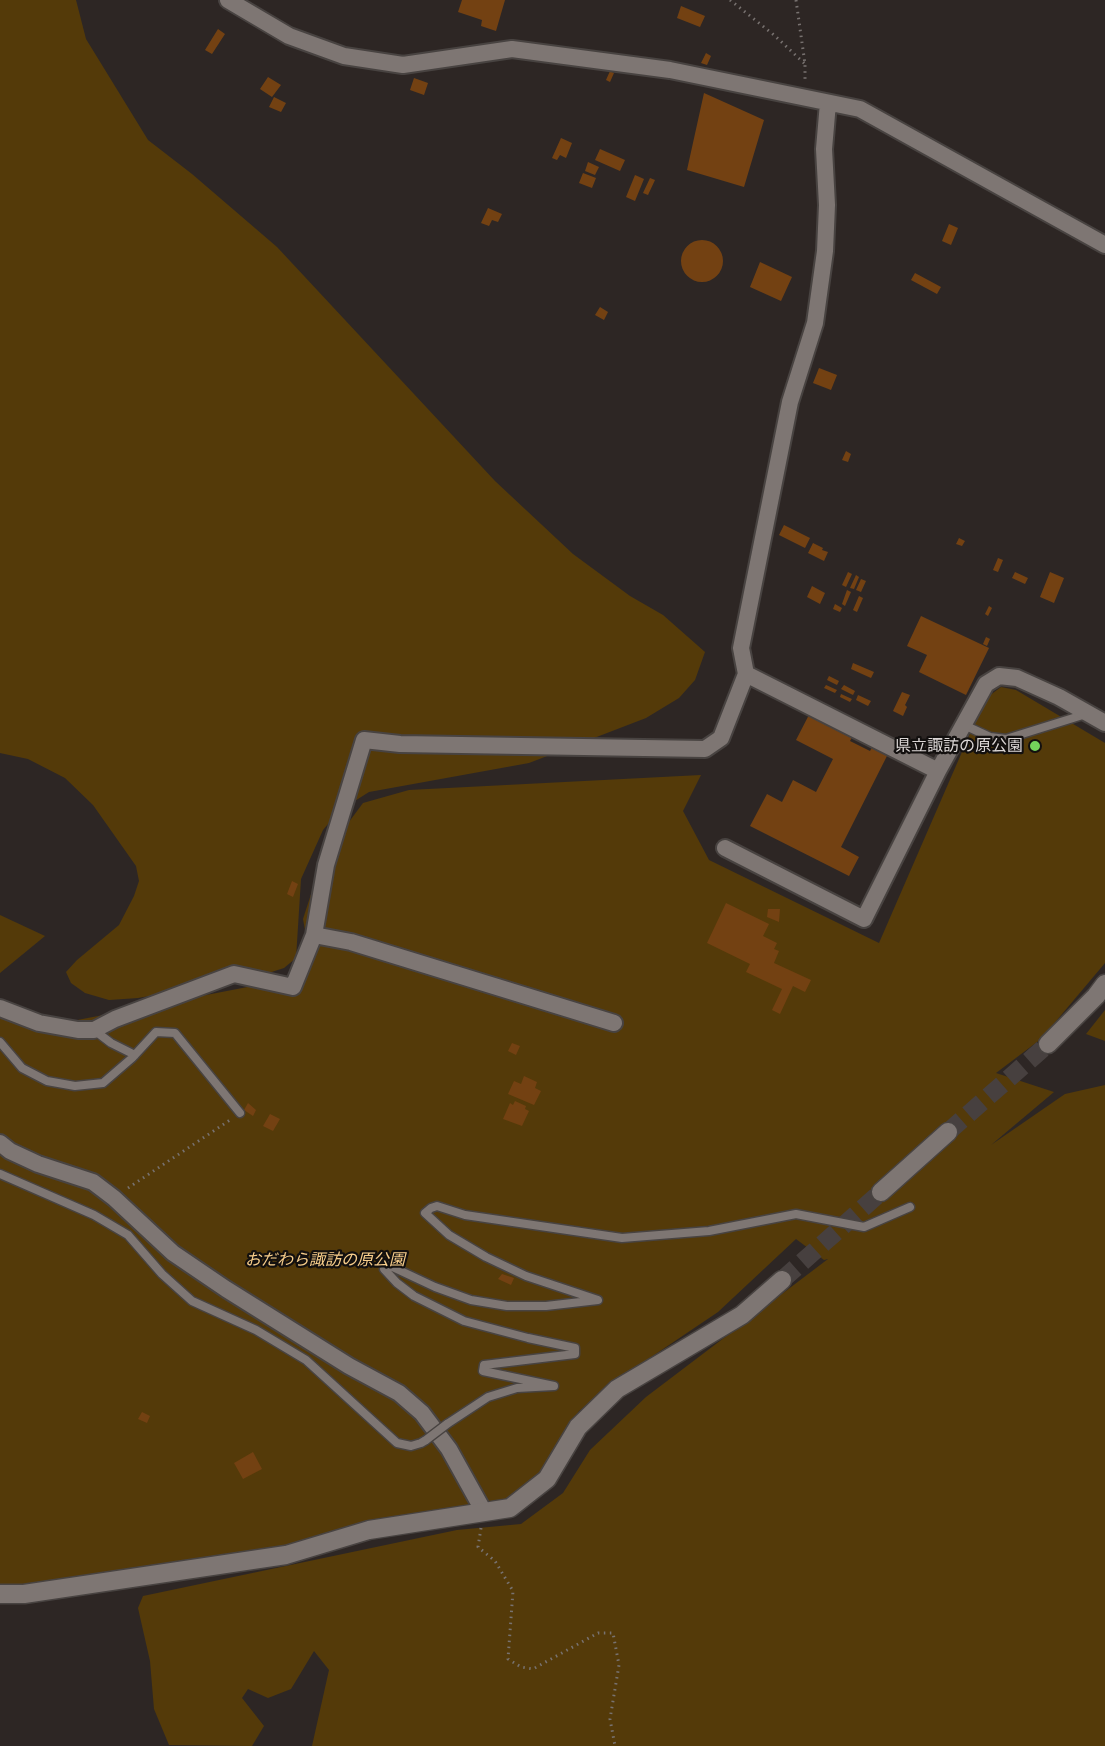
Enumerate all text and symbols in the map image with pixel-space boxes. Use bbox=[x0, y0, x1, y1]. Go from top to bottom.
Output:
place label: 県立諏訪の原公園 bbox=[895, 736, 1023, 756]
marker: 県立諏訪の原公園 bbox=[1028, 739, 1042, 753]
park label: おだわら諏訪の原公園 bbox=[245, 1250, 405, 1270]

